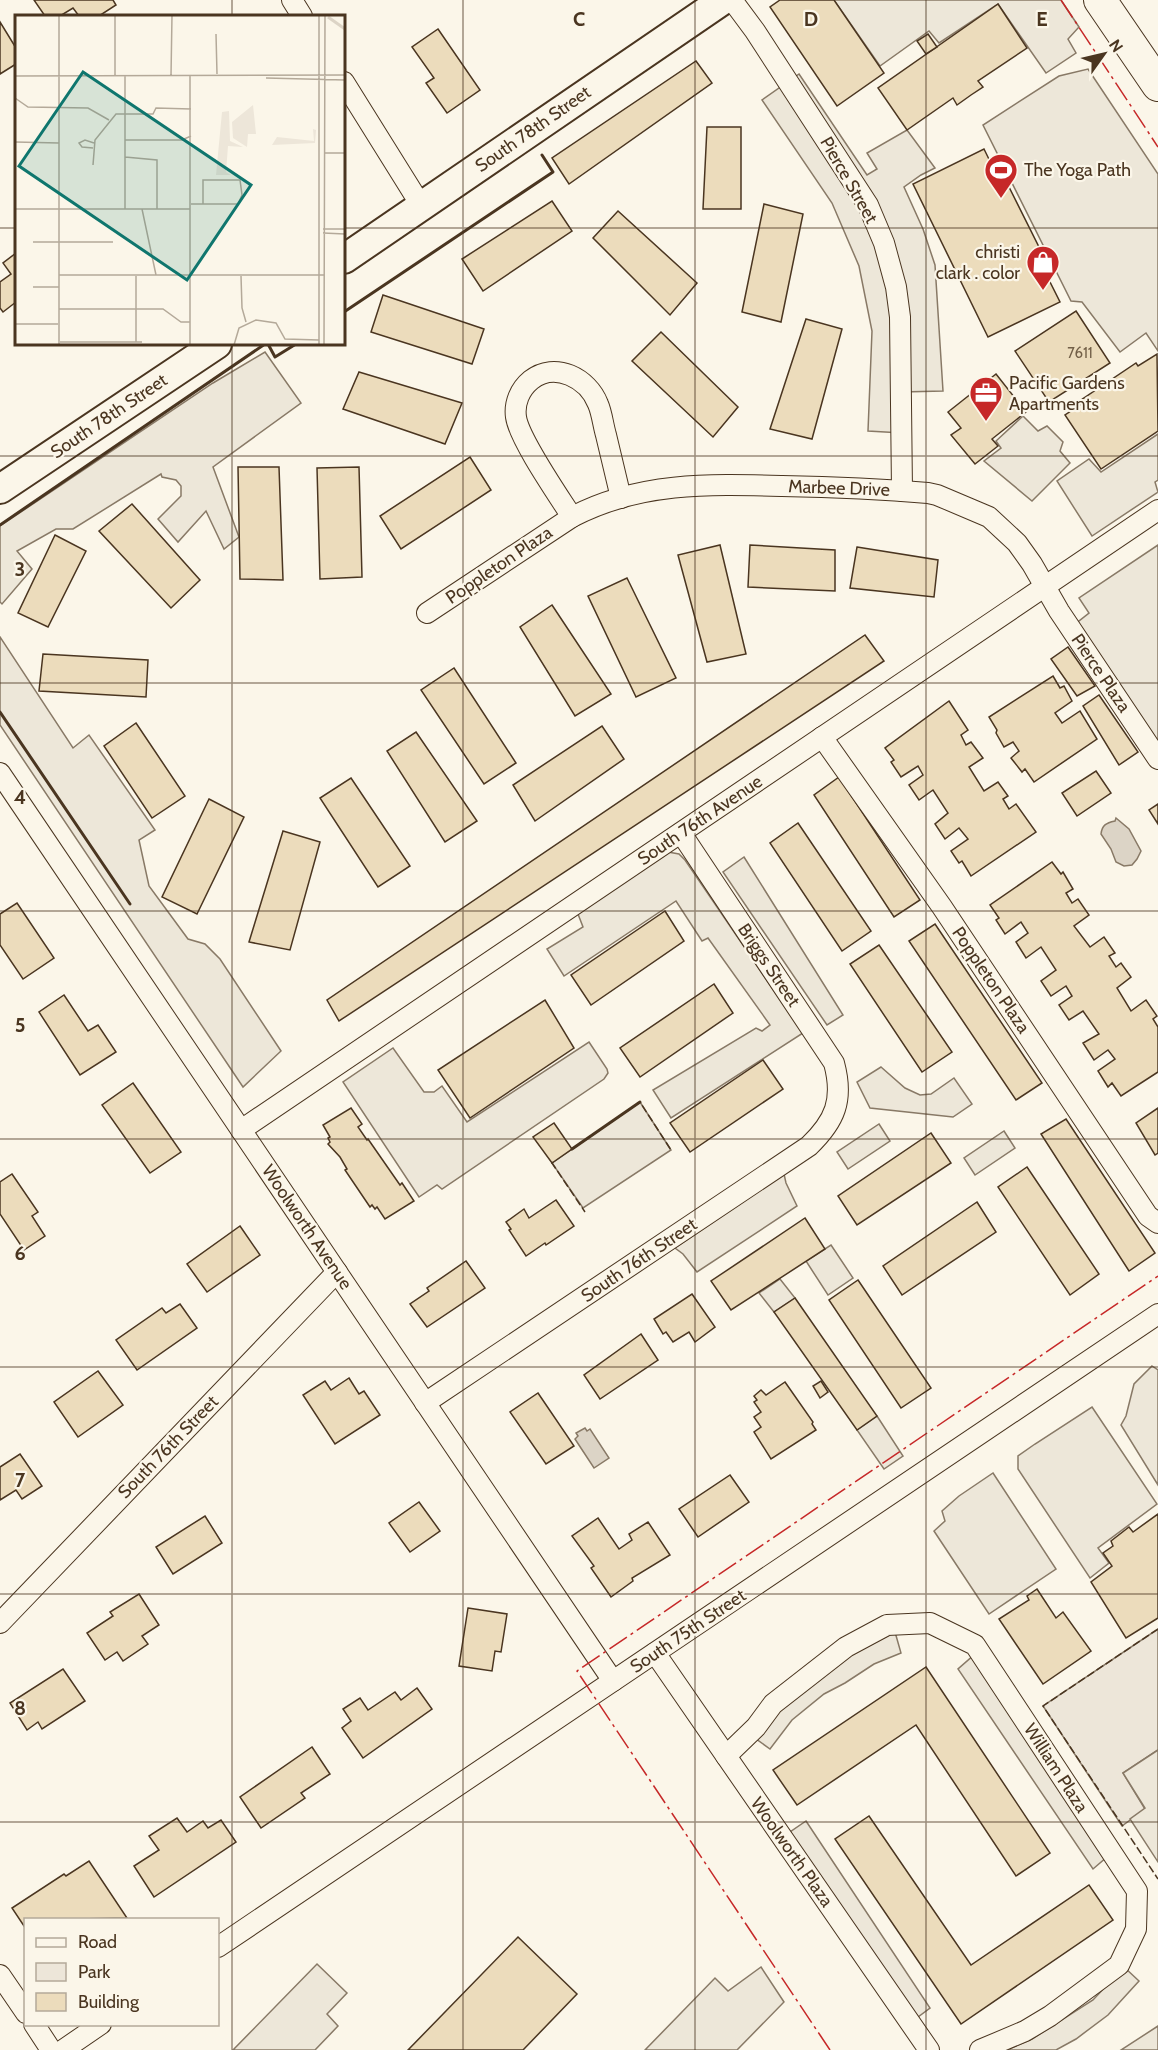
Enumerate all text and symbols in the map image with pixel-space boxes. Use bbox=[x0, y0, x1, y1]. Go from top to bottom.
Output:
text: C bbox=[573, 7, 585, 31]
text: D bbox=[804, 7, 818, 31]
text: E bbox=[1036, 7, 1048, 31]
inset map bbox=[15, 15, 345, 345]
north arrow bbox=[1074, 24, 1134, 84]
text: N bbox=[1105, 36, 1127, 56]
street label: South 78th Street bbox=[471, 81, 595, 177]
street label: Pierce Street bbox=[815, 133, 883, 227]
sports icon: The Yoga Path bbox=[983, 152, 1019, 199]
place label: The Yoga Path bbox=[1024, 159, 1131, 181]
place label: christi clark . color bbox=[936, 241, 1020, 284]
shop icon: christi clark . color bbox=[1025, 244, 1061, 291]
house number: 7611 bbox=[1067, 344, 1093, 362]
street label: South 78th Street bbox=[47, 369, 171, 463]
place label: Pacific Gardens Apartments bbox=[1009, 372, 1125, 415]
office icon: Pacific Gardens Apartments bbox=[968, 375, 1004, 422]
street label: Marbee Drive bbox=[788, 475, 890, 501]
street label: Poppleton Plaza bbox=[442, 521, 557, 609]
text: 3 bbox=[15, 557, 25, 581]
street label: Pierce Plaza bbox=[1067, 629, 1136, 717]
street label: South 76th Avenue bbox=[634, 770, 766, 870]
text: 4 bbox=[14, 785, 26, 809]
street label: Briggs Street bbox=[733, 919, 805, 1011]
street label: Poppleton Plaza bbox=[947, 923, 1035, 1038]
text: 5 bbox=[15, 1013, 25, 1037]
street label: Woolworth Avenue bbox=[257, 1160, 357, 1294]
street label: South 76th Street bbox=[577, 1213, 701, 1307]
text: 6 bbox=[14, 1241, 26, 1265]
street label: South 76th Street bbox=[113, 1391, 223, 1503]
text: 7 bbox=[15, 1468, 26, 1492]
street label: South 75th Street bbox=[626, 1584, 750, 1678]
text: 8 bbox=[14, 1696, 26, 1720]
street label: William Plaza bbox=[1019, 1719, 1093, 1817]
street label: Woolworth Plaza bbox=[746, 1793, 838, 1911]
legend bbox=[24, 1918, 219, 2026]
text: Road bbox=[78, 1931, 117, 1953]
text: Park bbox=[78, 1961, 111, 1983]
text: Building bbox=[78, 1991, 140, 2013]

